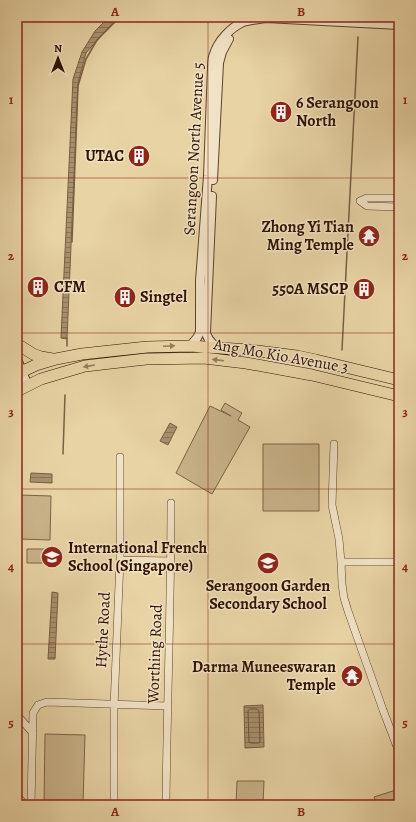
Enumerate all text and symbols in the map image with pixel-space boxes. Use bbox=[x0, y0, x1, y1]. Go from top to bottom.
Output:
text: A bbox=[110, 3, 120, 20]
text: B bbox=[297, 3, 305, 20]
north arrow bbox=[38, 38, 78, 78]
text: N bbox=[54, 41, 62, 56]
street label: Serangoon North Avenue 5 bbox=[178, 62, 210, 236]
text: 1 bbox=[9, 91, 14, 108]
text: 1 bbox=[403, 91, 408, 108]
place label: 6 Serangoon North bbox=[296, 92, 379, 132]
building icon: 6 Serangoon North bbox=[268, 99, 294, 125]
building icon: UTAC bbox=[126, 143, 152, 169]
place label: UTAC bbox=[85, 145, 124, 167]
place label: Zhong Yi Tian Ming Temple bbox=[261, 216, 354, 256]
temple icon: Zhong Yi Tian Ming Temple bbox=[356, 223, 382, 249]
text: 2 bbox=[8, 247, 15, 264]
text: 2 bbox=[402, 247, 409, 264]
building icon: CFM bbox=[25, 274, 51, 300]
place label: CFM bbox=[54, 276, 86, 298]
building icon: 550A MSCP bbox=[351, 276, 377, 302]
place label: 550A MSCP bbox=[272, 278, 349, 300]
building icon: Singtel bbox=[112, 284, 138, 310]
place label: Singtel bbox=[140, 286, 188, 308]
street label: Ang Mo Kio Avenue 3 bbox=[211, 333, 350, 379]
one-way arrow bbox=[163, 343, 175, 350]
one-way arrow bbox=[212, 357, 224, 363]
one-way arrow bbox=[83, 363, 95, 369]
text: 3 bbox=[8, 403, 14, 420]
text: 3 bbox=[402, 403, 408, 420]
place label: International French School (Singapore) bbox=[68, 537, 207, 577]
school or university icon: International French School (Singapore) bbox=[39, 544, 65, 570]
school or university icon: Serangoon Garden Secondary School bbox=[255, 550, 281, 576]
text: 4 bbox=[8, 558, 14, 575]
text: 4 bbox=[402, 558, 408, 575]
place label: Serangoon Garden Secondary School bbox=[206, 575, 330, 615]
street label: Hythe Road bbox=[90, 591, 116, 669]
street label: Worthing Road bbox=[142, 604, 168, 705]
place label: Darma Muneeswaran Temple bbox=[192, 656, 336, 696]
temple icon: Darma Muneeswaran Temple bbox=[339, 663, 365, 689]
text: 5 bbox=[8, 714, 14, 731]
text: 5 bbox=[402, 714, 408, 731]
text: A bbox=[110, 803, 120, 820]
text: B bbox=[297, 803, 305, 820]

